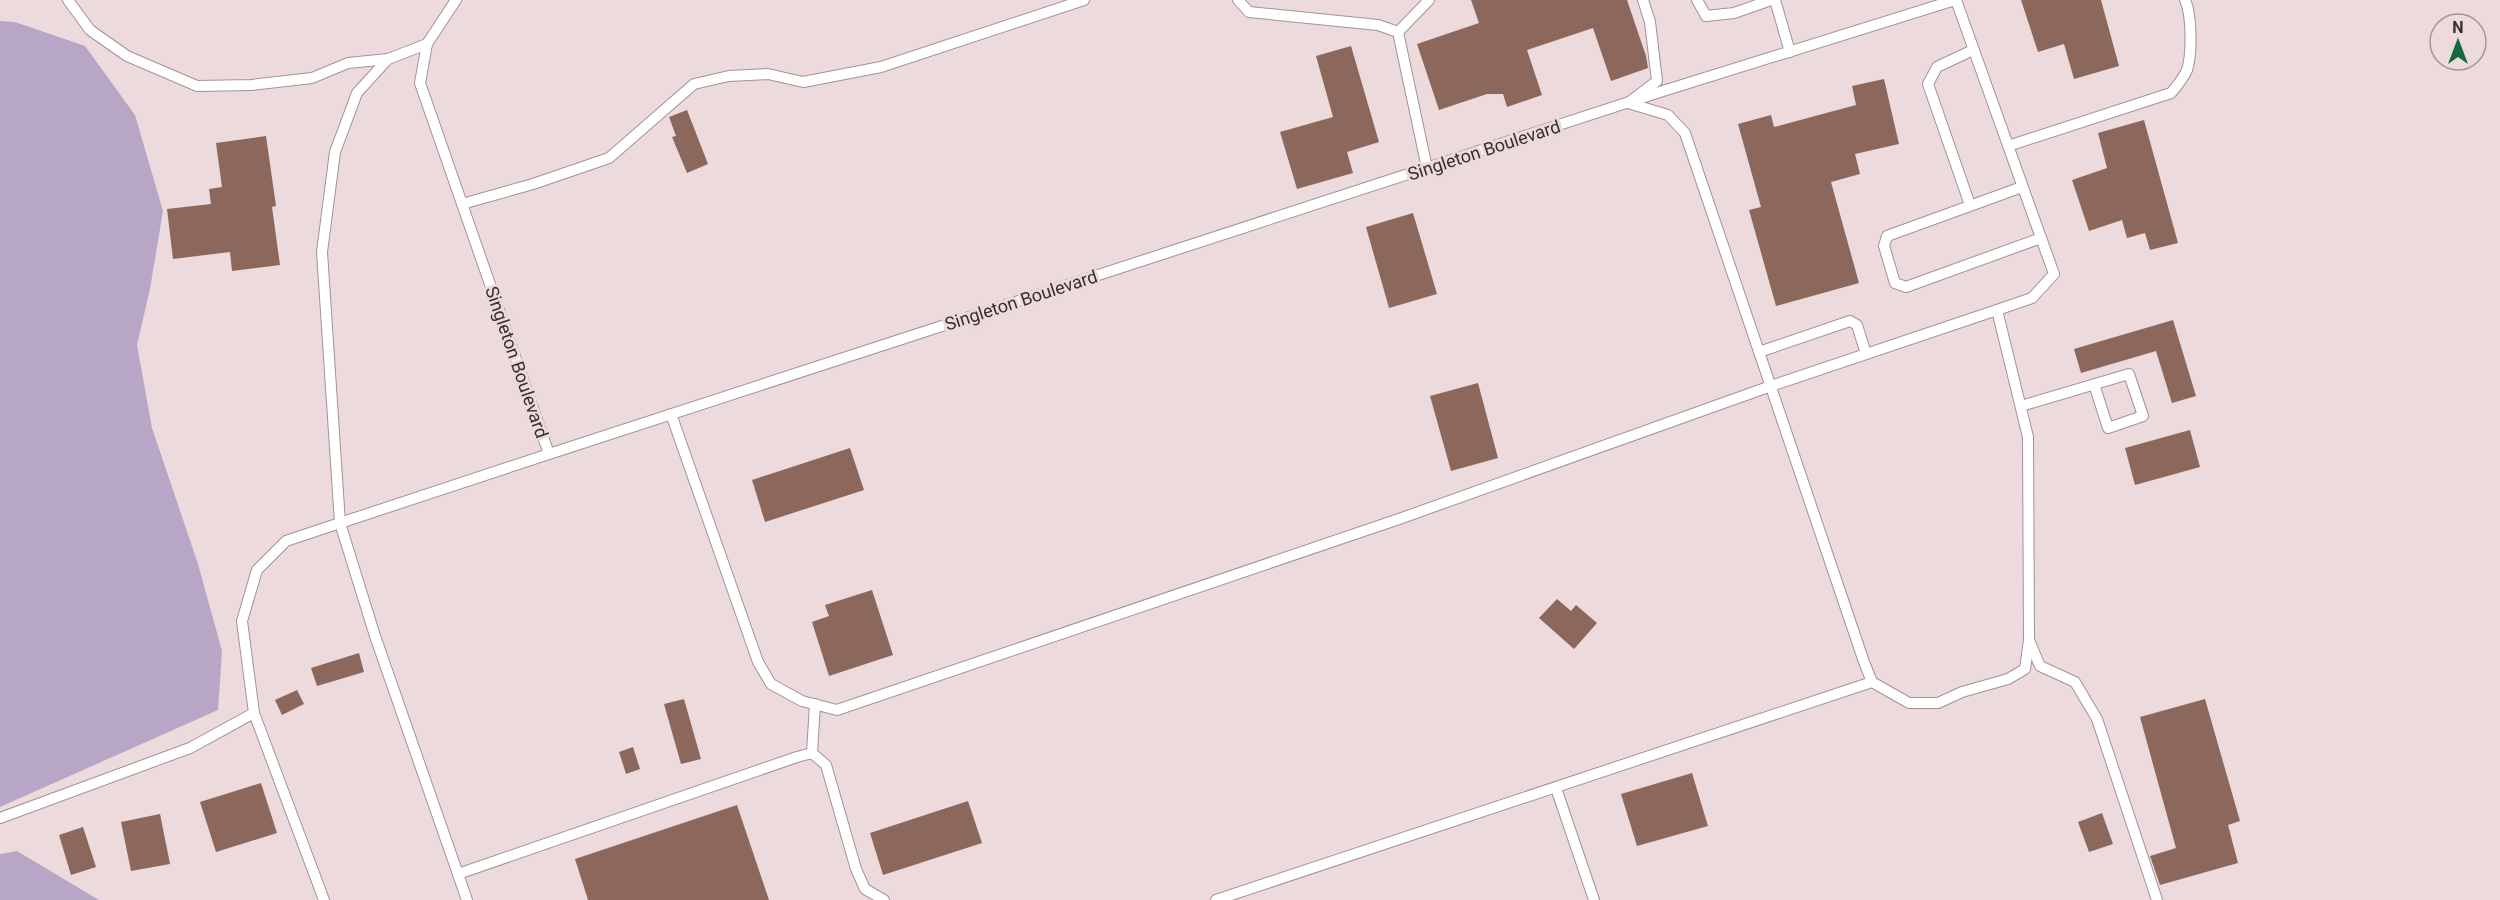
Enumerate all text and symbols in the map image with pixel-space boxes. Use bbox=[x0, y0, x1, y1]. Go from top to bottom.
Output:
north arrow bbox=[2428, 12, 2488, 72]
text: N bbox=[2452, 18, 2464, 37]
street label: Singleton Boulevard bbox=[1405, 115, 1563, 185]
street label: Singleton Boulevard bbox=[942, 265, 1100, 335]
street label: Singleton Boulevard bbox=[481, 283, 553, 441]

